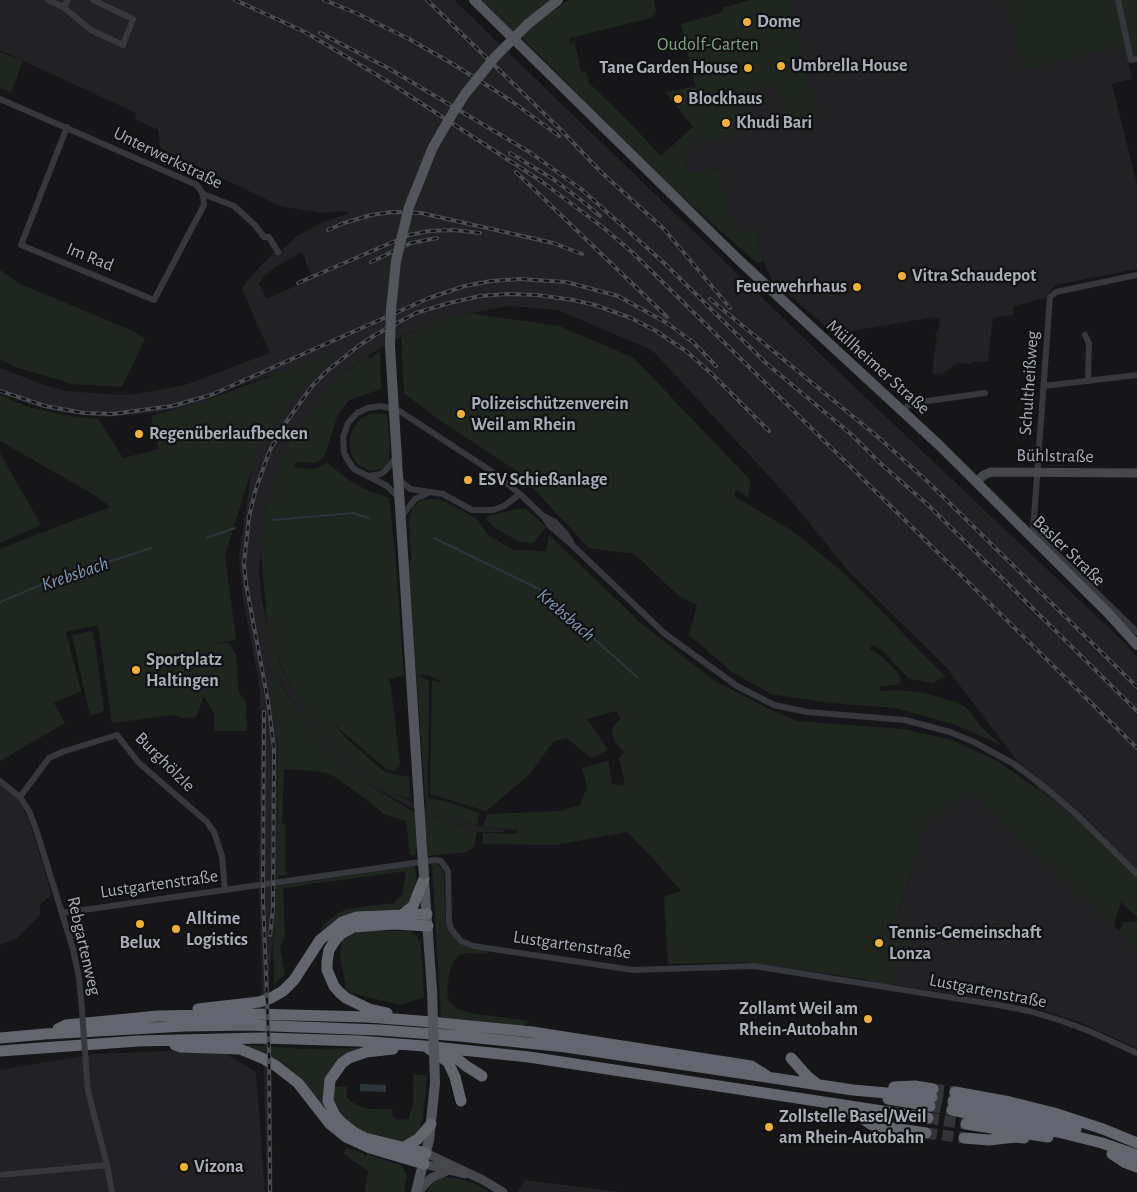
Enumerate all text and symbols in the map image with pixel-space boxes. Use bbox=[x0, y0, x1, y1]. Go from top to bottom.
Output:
place label: Dome bbox=[757, 11, 801, 33]
marker: Dome bbox=[741, 16, 753, 28]
park label: Oudolf-Garten bbox=[657, 34, 759, 56]
place label: Umbrella House bbox=[791, 55, 907, 77]
place label: Tane Garden House bbox=[599, 57, 738, 79]
marker: Umbrella House bbox=[775, 60, 787, 72]
marker: Tane Garden House bbox=[742, 62, 754, 74]
place label: Blockhaus bbox=[688, 88, 762, 110]
marker: Blockhaus bbox=[672, 93, 684, 105]
place label: Khudi Bari bbox=[736, 112, 812, 134]
marker: Khudi Bari bbox=[720, 117, 732, 129]
street label: Unterwerkstraße bbox=[110, 122, 226, 194]
street label: Im Rad bbox=[63, 238, 117, 276]
place label: Vitra Schaudepot bbox=[912, 265, 1036, 287]
marker: Vitra Schaudepot bbox=[896, 270, 908, 282]
place label: Feuerwehrhaus bbox=[736, 276, 847, 298]
marker: Feuerwehrhaus bbox=[851, 281, 863, 293]
street label: Müllheimer Straße bbox=[822, 315, 934, 419]
street label: Schultheißweg bbox=[1015, 330, 1043, 436]
place label: Polizeischützenverein Weil am Rhein bbox=[471, 393, 629, 436]
marker: Polizeischützenverein Weil am Rhein bbox=[455, 408, 467, 420]
place label: Regenüberlaufbecken bbox=[149, 423, 308, 445]
marker: Regenüberlaufbecken bbox=[133, 428, 145, 440]
street label: Bühlstraße bbox=[1016, 445, 1094, 467]
place label: ESV Schießanlage bbox=[478, 469, 608, 491]
marker: ESV Schießanlage bbox=[462, 474, 474, 486]
street label: Basler Straße bbox=[1028, 511, 1110, 591]
water label: Krebsbach bbox=[38, 552, 112, 596]
water label: Krebsbach bbox=[532, 584, 600, 646]
place label: Sportplatz Haltingen bbox=[146, 649, 222, 692]
marker: Sportplatz Haltingen bbox=[130, 664, 142, 676]
street label: Burghölzle bbox=[130, 727, 200, 797]
street label: Lustgartenstraße bbox=[99, 865, 219, 903]
street label: Rebgartenweg bbox=[62, 894, 106, 998]
place label: Alltime Logistics bbox=[186, 908, 248, 951]
marker: Belux bbox=[134, 918, 146, 930]
place label: Tennis-Gemeinschaft Lonza bbox=[889, 922, 1041, 964]
marker: Alltime Logistics bbox=[170, 923, 182, 935]
street label: Lustgartenstraße bbox=[512, 926, 632, 964]
place label: Belux bbox=[119, 932, 161, 954]
marker: Tennis-Gemeinschaft Lonza bbox=[873, 937, 885, 949]
street label: Lustgartenstraße bbox=[928, 969, 1048, 1013]
place label: Zollamt Weil am Rhein-Autobahn bbox=[739, 998, 858, 1040]
marker: Zollamt Weil am Rhein-Autobahn bbox=[862, 1013, 874, 1025]
place label: Zollstelle Basel/Weil am Rhein-Autobahn bbox=[779, 1106, 927, 1148]
marker: Zollstelle Basel/Weil am Rhein-Autobahn bbox=[763, 1121, 775, 1133]
place label: Vizona bbox=[194, 1156, 244, 1178]
marker: Vizona bbox=[178, 1161, 190, 1173]

